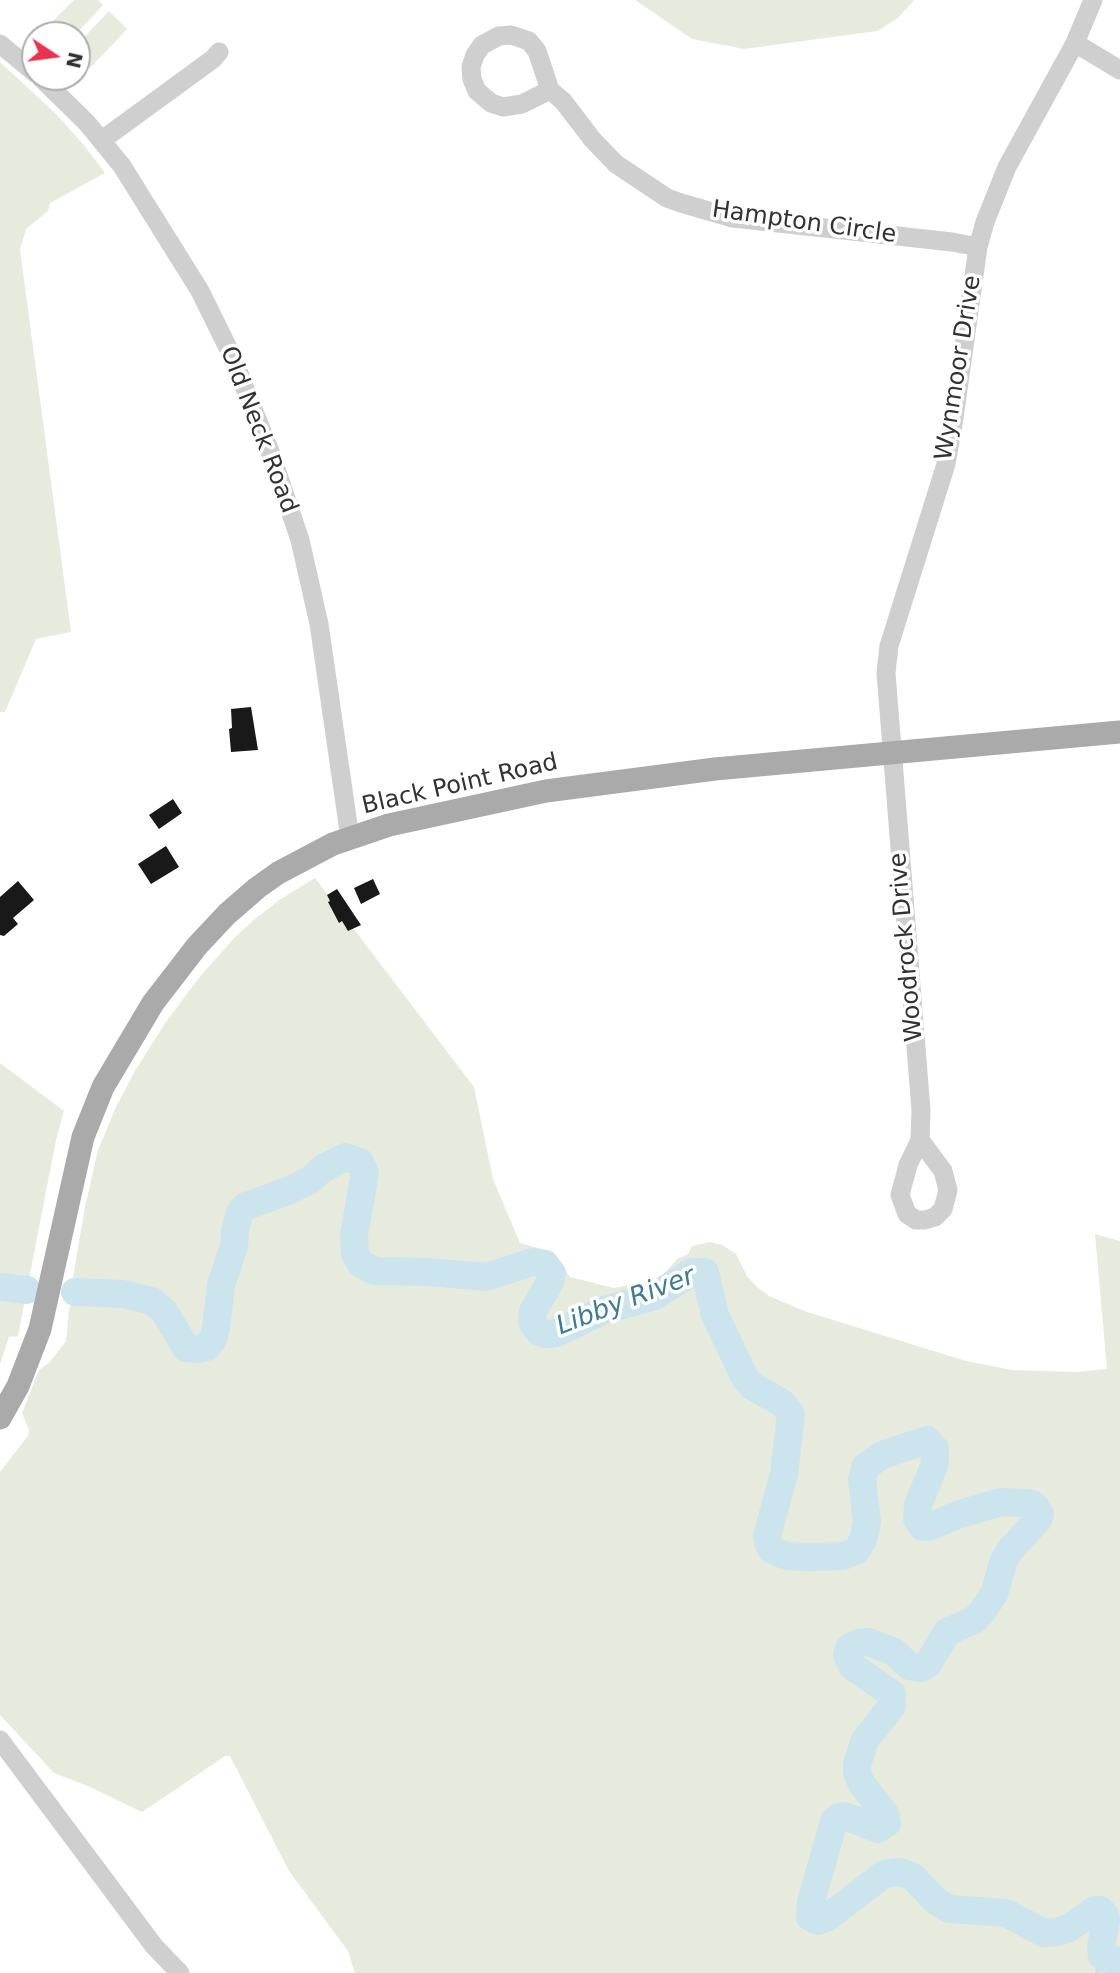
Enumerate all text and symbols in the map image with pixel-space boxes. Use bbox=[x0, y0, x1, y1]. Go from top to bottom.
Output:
north arrow bbox=[21, 21, 91, 91]
text: N bbox=[62, 50, 87, 70]
street label: Hampton Circle bbox=[710, 196, 898, 250]
street label: Wynmoor Drive bbox=[930, 273, 988, 463]
street label: Old Neck Road bbox=[213, 343, 303, 517]
street label: Black Point Road bbox=[359, 748, 561, 822]
street label: Woodrock Drive bbox=[884, 851, 930, 1043]
water label: Libby River bbox=[552, 1261, 700, 1343]

